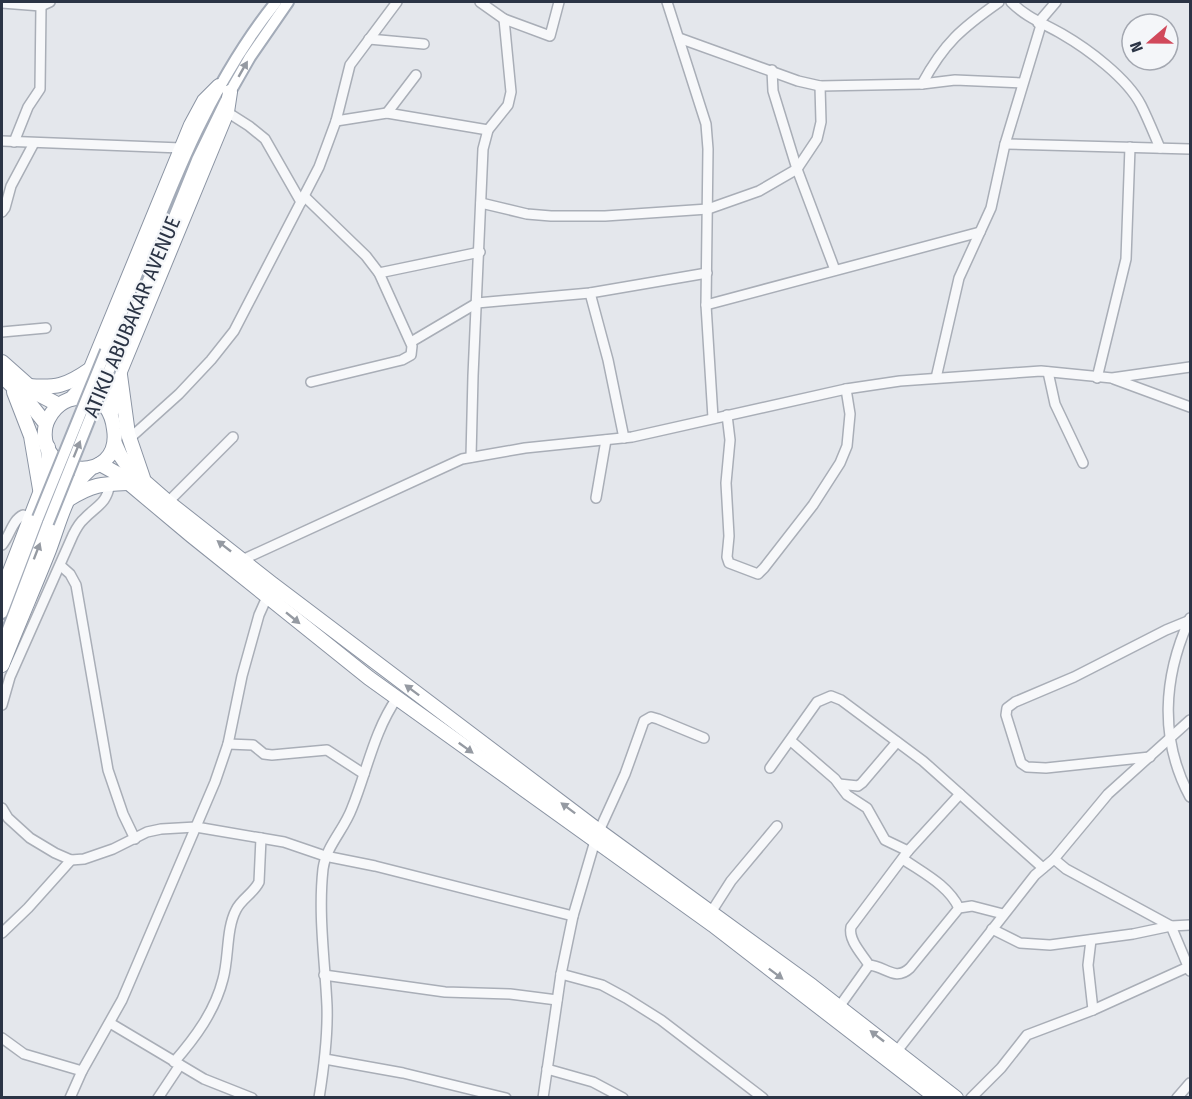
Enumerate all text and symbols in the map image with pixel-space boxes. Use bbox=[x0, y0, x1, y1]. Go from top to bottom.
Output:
north arrow bbox=[1120, 12, 1180, 72]
text: N bbox=[1126, 39, 1147, 55]
one-way arrow bbox=[237, 61, 247, 78]
street label: ATIKU ABUBAKAR AVENUE bbox=[78, 213, 186, 421]
one-way arrow bbox=[72, 439, 82, 457]
one-way arrow bbox=[217, 541, 232, 553]
one-way arrow bbox=[33, 542, 42, 560]
one-way arrow bbox=[285, 612, 301, 625]
one-way arrow bbox=[405, 685, 420, 697]
one-way arrow bbox=[458, 742, 473, 754]
one-way arrow bbox=[561, 802, 576, 814]
one-way arrow bbox=[768, 968, 784, 980]
one-way arrow bbox=[869, 1030, 885, 1042]

